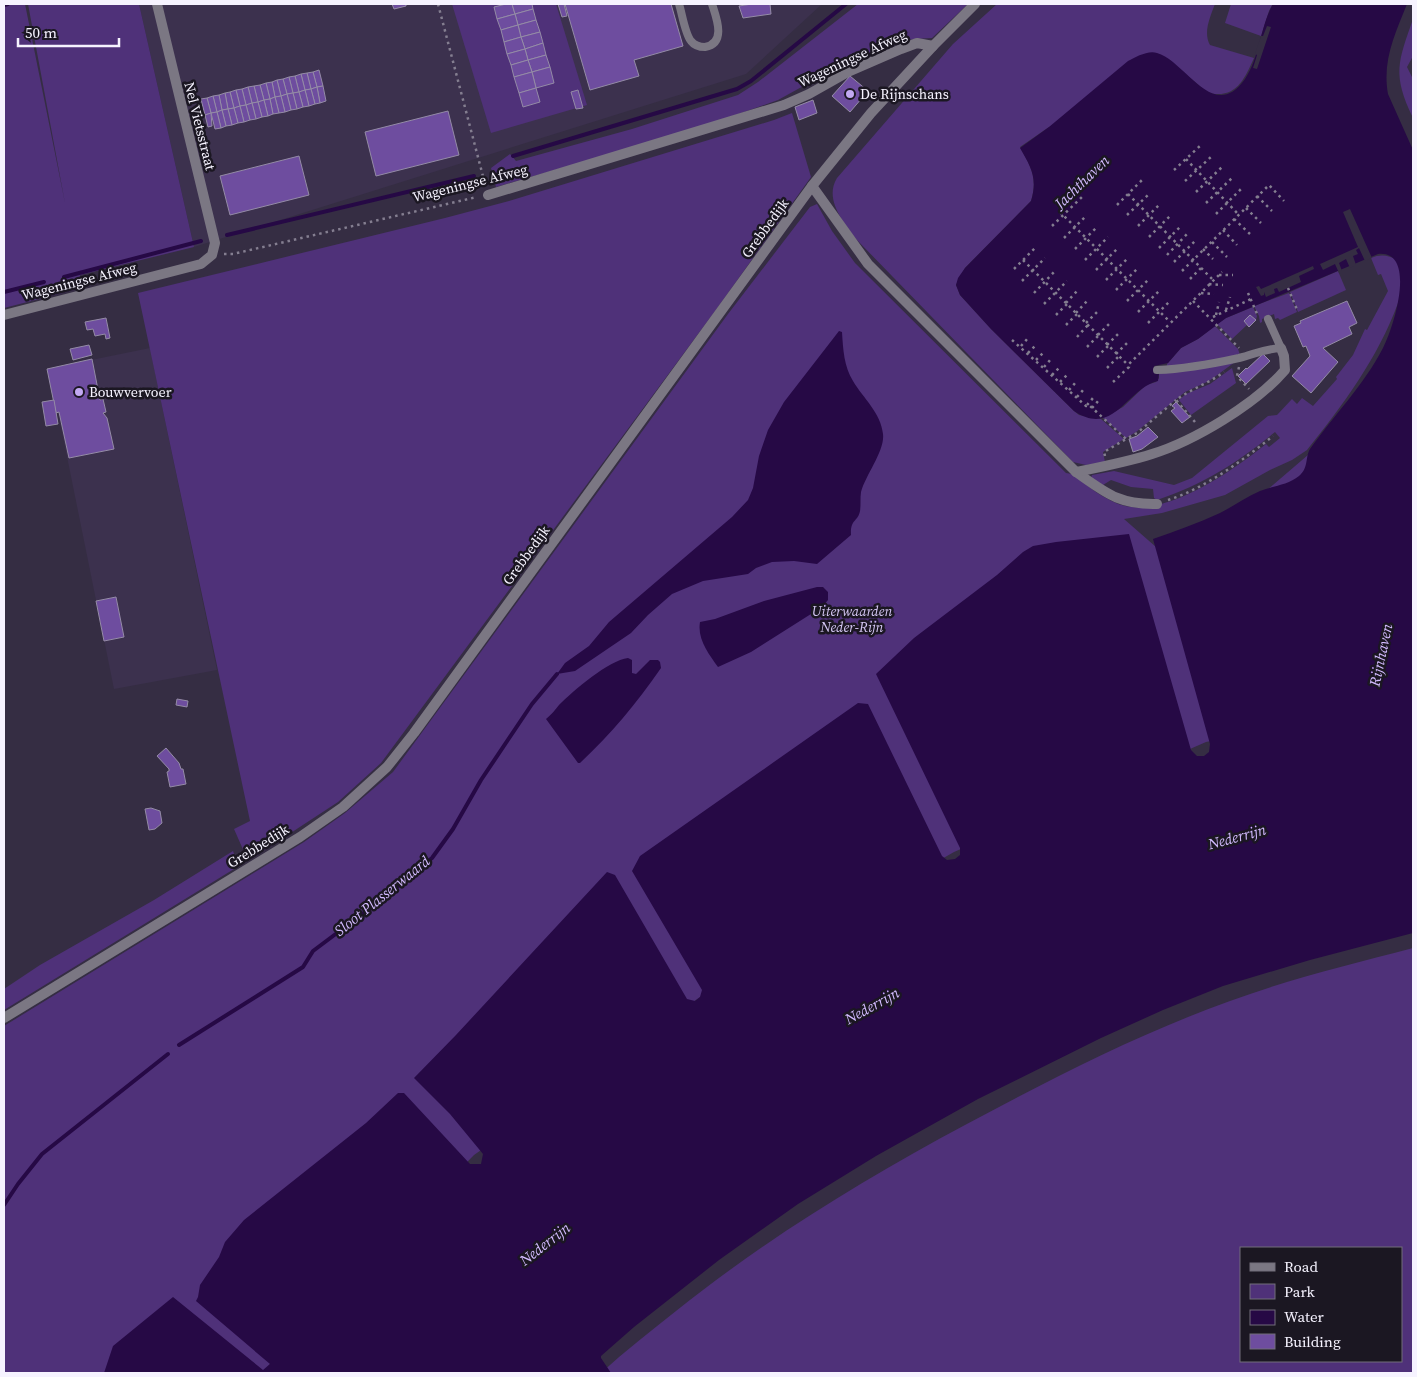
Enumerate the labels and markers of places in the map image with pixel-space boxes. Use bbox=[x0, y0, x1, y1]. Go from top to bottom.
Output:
place label: De Rijnschans bbox=[860, 84, 949, 104]
marker: De Rijnschans bbox=[844, 88, 856, 100]
place label: Bouwvervoer bbox=[89, 382, 172, 402]
marker: Bouwvervoer bbox=[73, 386, 85, 398]

